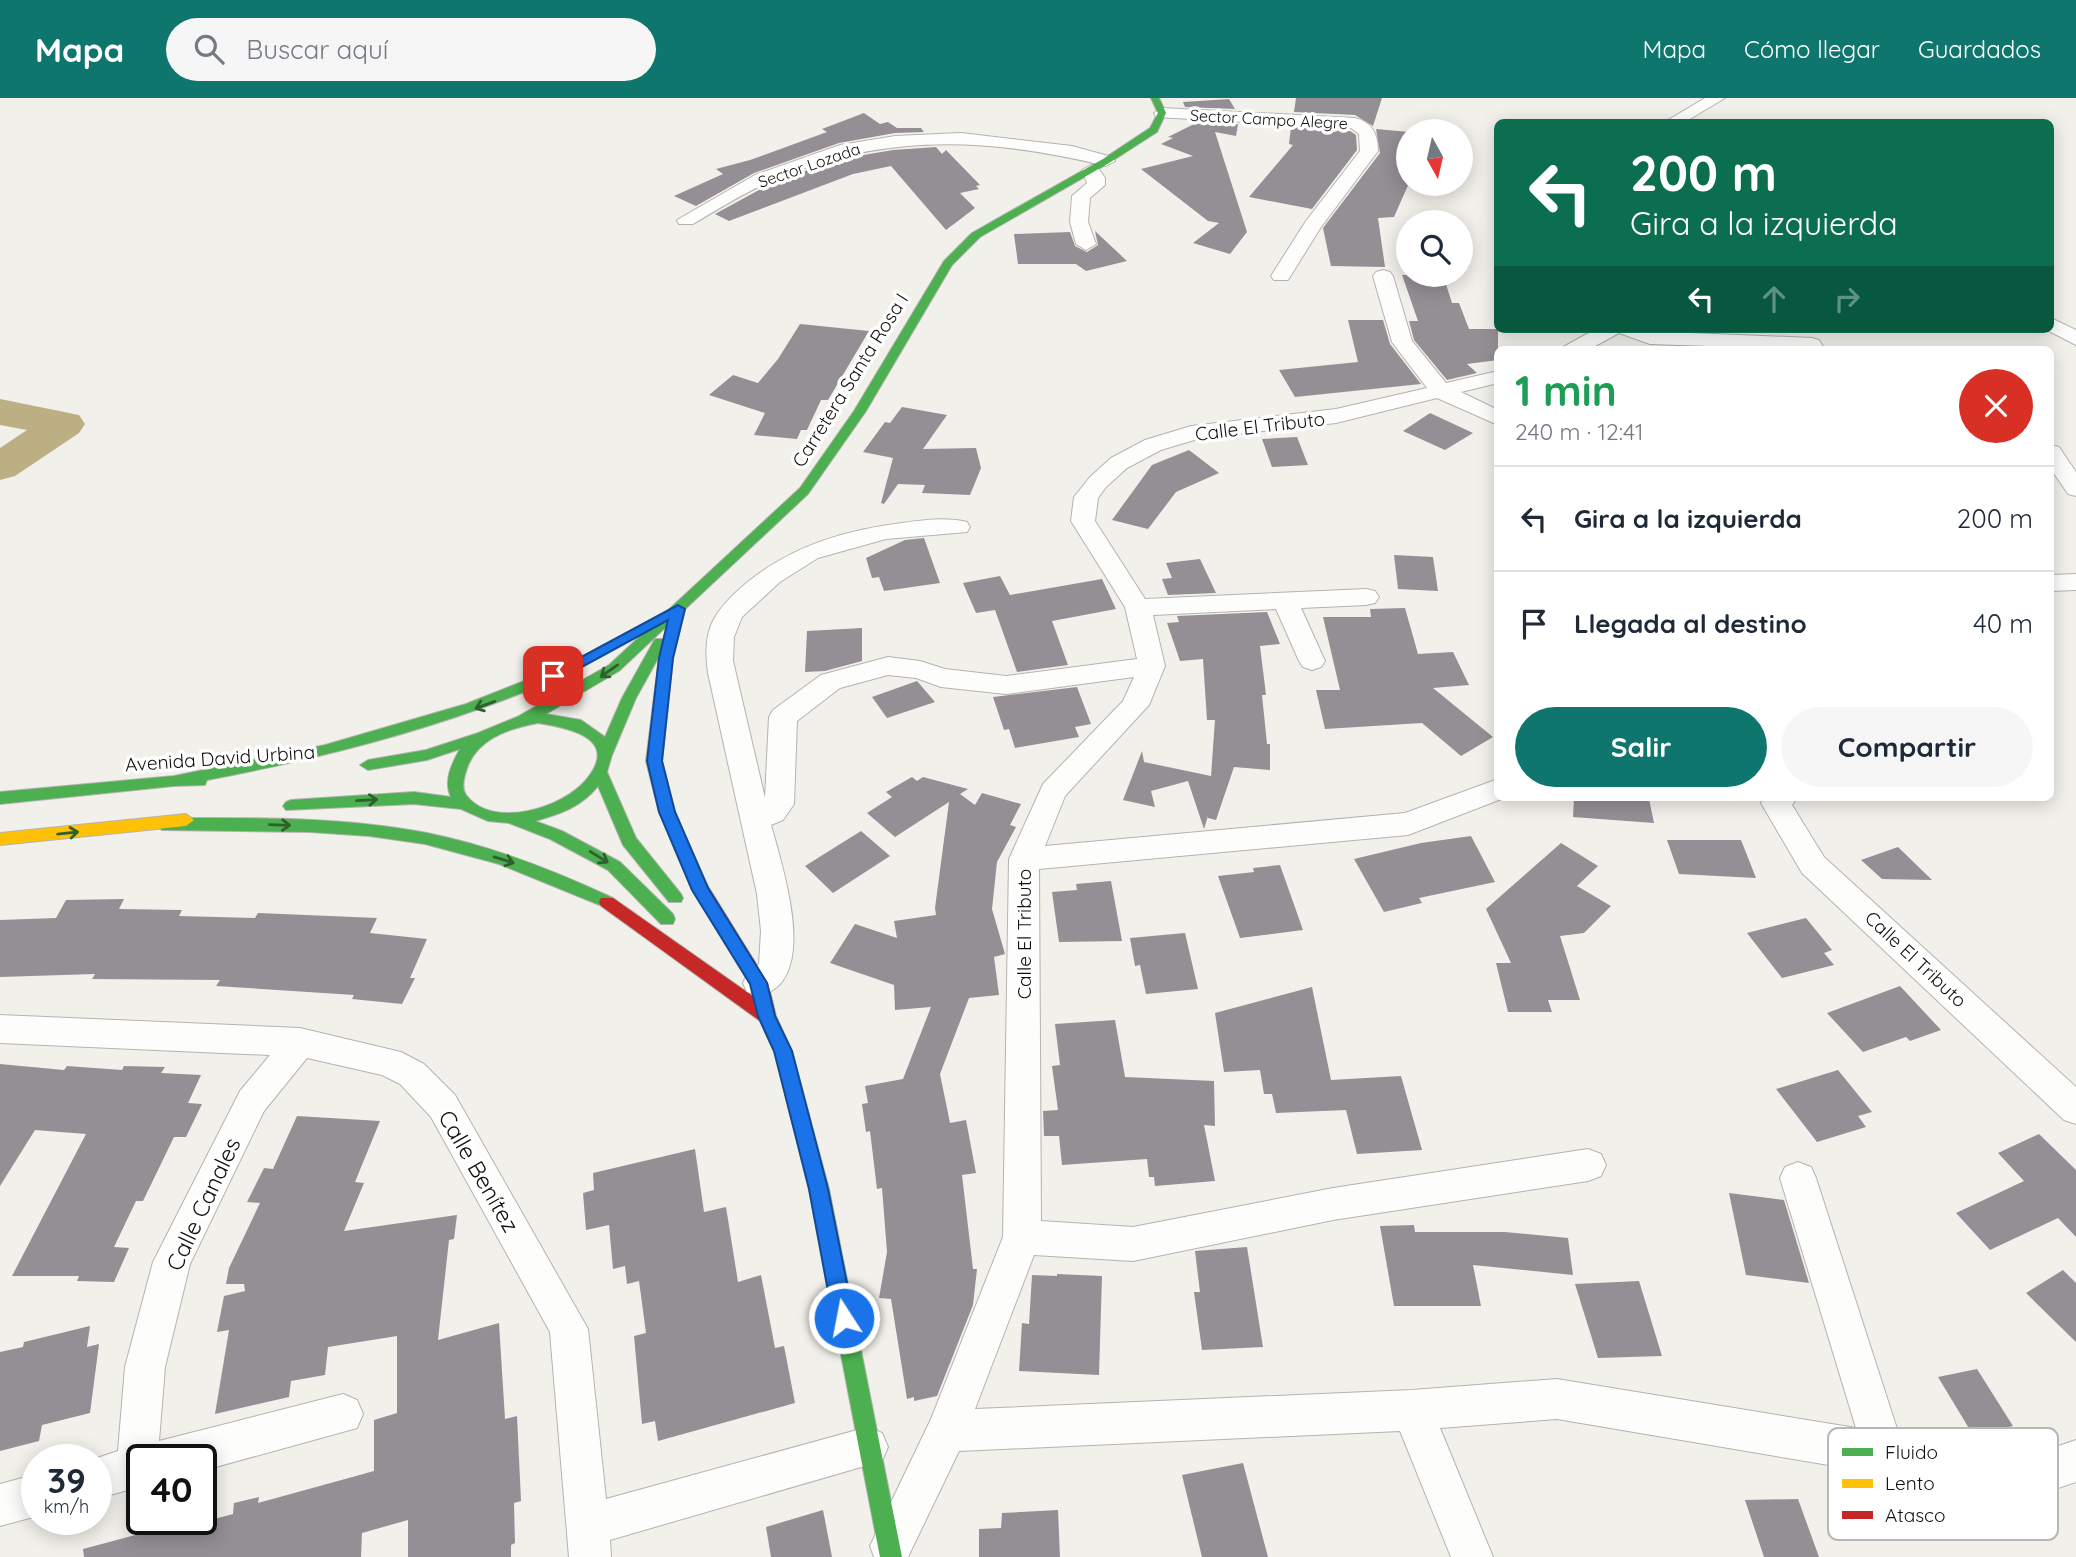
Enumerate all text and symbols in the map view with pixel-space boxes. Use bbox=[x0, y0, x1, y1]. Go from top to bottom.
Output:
search box bbox=[166, 18, 656, 81]
text: Mapa bbox=[35, 29, 124, 70]
icon: search bbox=[190, 30, 228, 68]
text: Buscar aquí bbox=[246, 33, 388, 66]
text: Mapa bbox=[1643, 34, 1706, 64]
text: Cómo llegar bbox=[1744, 34, 1880, 64]
text: Guardados bbox=[1918, 34, 2041, 64]
street label: Sector Campo Alegre bbox=[1190, 105, 1348, 133]
north arrow bbox=[1396, 119, 1474, 196]
map controls bbox=[1396, 119, 1473, 287]
street label: Sector Lozada bbox=[755, 138, 863, 192]
text: 200 m bbox=[1630, 142, 1777, 203]
icon: left bbox=[1515, 147, 1606, 238]
text: Gira a la izquierda bbox=[1630, 203, 1898, 243]
button: search bbox=[1396, 210, 1473, 287]
icon: left bbox=[1682, 280, 1720, 318]
icon: ahead bbox=[1755, 280, 1793, 318]
icon: right bbox=[1828, 280, 1866, 318]
street label: Carretera Santa Rosa I bbox=[787, 289, 913, 471]
text: 1 min bbox=[1515, 364, 1617, 417]
button: close bbox=[1959, 369, 2033, 443]
street label: Calle El Tributo bbox=[1194, 406, 1326, 446]
text: 240 m · 12:41 bbox=[1515, 417, 1644, 446]
icon: left bbox=[1515, 500, 1553, 538]
text: Gira a la izquierda bbox=[1574, 502, 1802, 535]
text: 200 m bbox=[1957, 502, 2033, 535]
icon: arrive bbox=[1515, 605, 1553, 643]
text: Llegada al destino bbox=[1574, 607, 1807, 640]
text: 40 m bbox=[1973, 607, 2033, 640]
pin bbox=[523, 646, 583, 706]
icon: arrive bbox=[534, 657, 572, 695]
one-way arrow bbox=[600, 664, 619, 678]
one-way arrow bbox=[474, 699, 496, 712]
button: Salir bbox=[1515, 707, 1767, 787]
button: Compartir bbox=[1781, 707, 2033, 787]
street label: Avenida David Urbina bbox=[124, 739, 316, 777]
one-way arrow bbox=[355, 793, 378, 806]
one-way arrow bbox=[268, 818, 291, 831]
one-way arrow bbox=[56, 826, 79, 839]
one-way arrow bbox=[589, 851, 609, 865]
one-way arrow bbox=[492, 855, 514, 868]
street label: Calle El Tributo bbox=[1012, 869, 1036, 999]
street label: Calle El Tributo bbox=[1860, 906, 1972, 1012]
street label: Calle Benítez bbox=[432, 1105, 526, 1237]
street label: Calle Canales bbox=[160, 1133, 246, 1275]
position arrow bbox=[807, 1281, 881, 1355]
legend bbox=[1828, 1428, 2058, 1540]
text: Fluido bbox=[1885, 1440, 1938, 1464]
speed limit sign: 40 bbox=[126, 1444, 217, 1535]
text: 39 bbox=[47, 1458, 86, 1502]
text: Lento bbox=[1885, 1471, 1935, 1495]
text: km/h bbox=[44, 1495, 89, 1518]
text: Atasco bbox=[1885, 1503, 1945, 1527]

